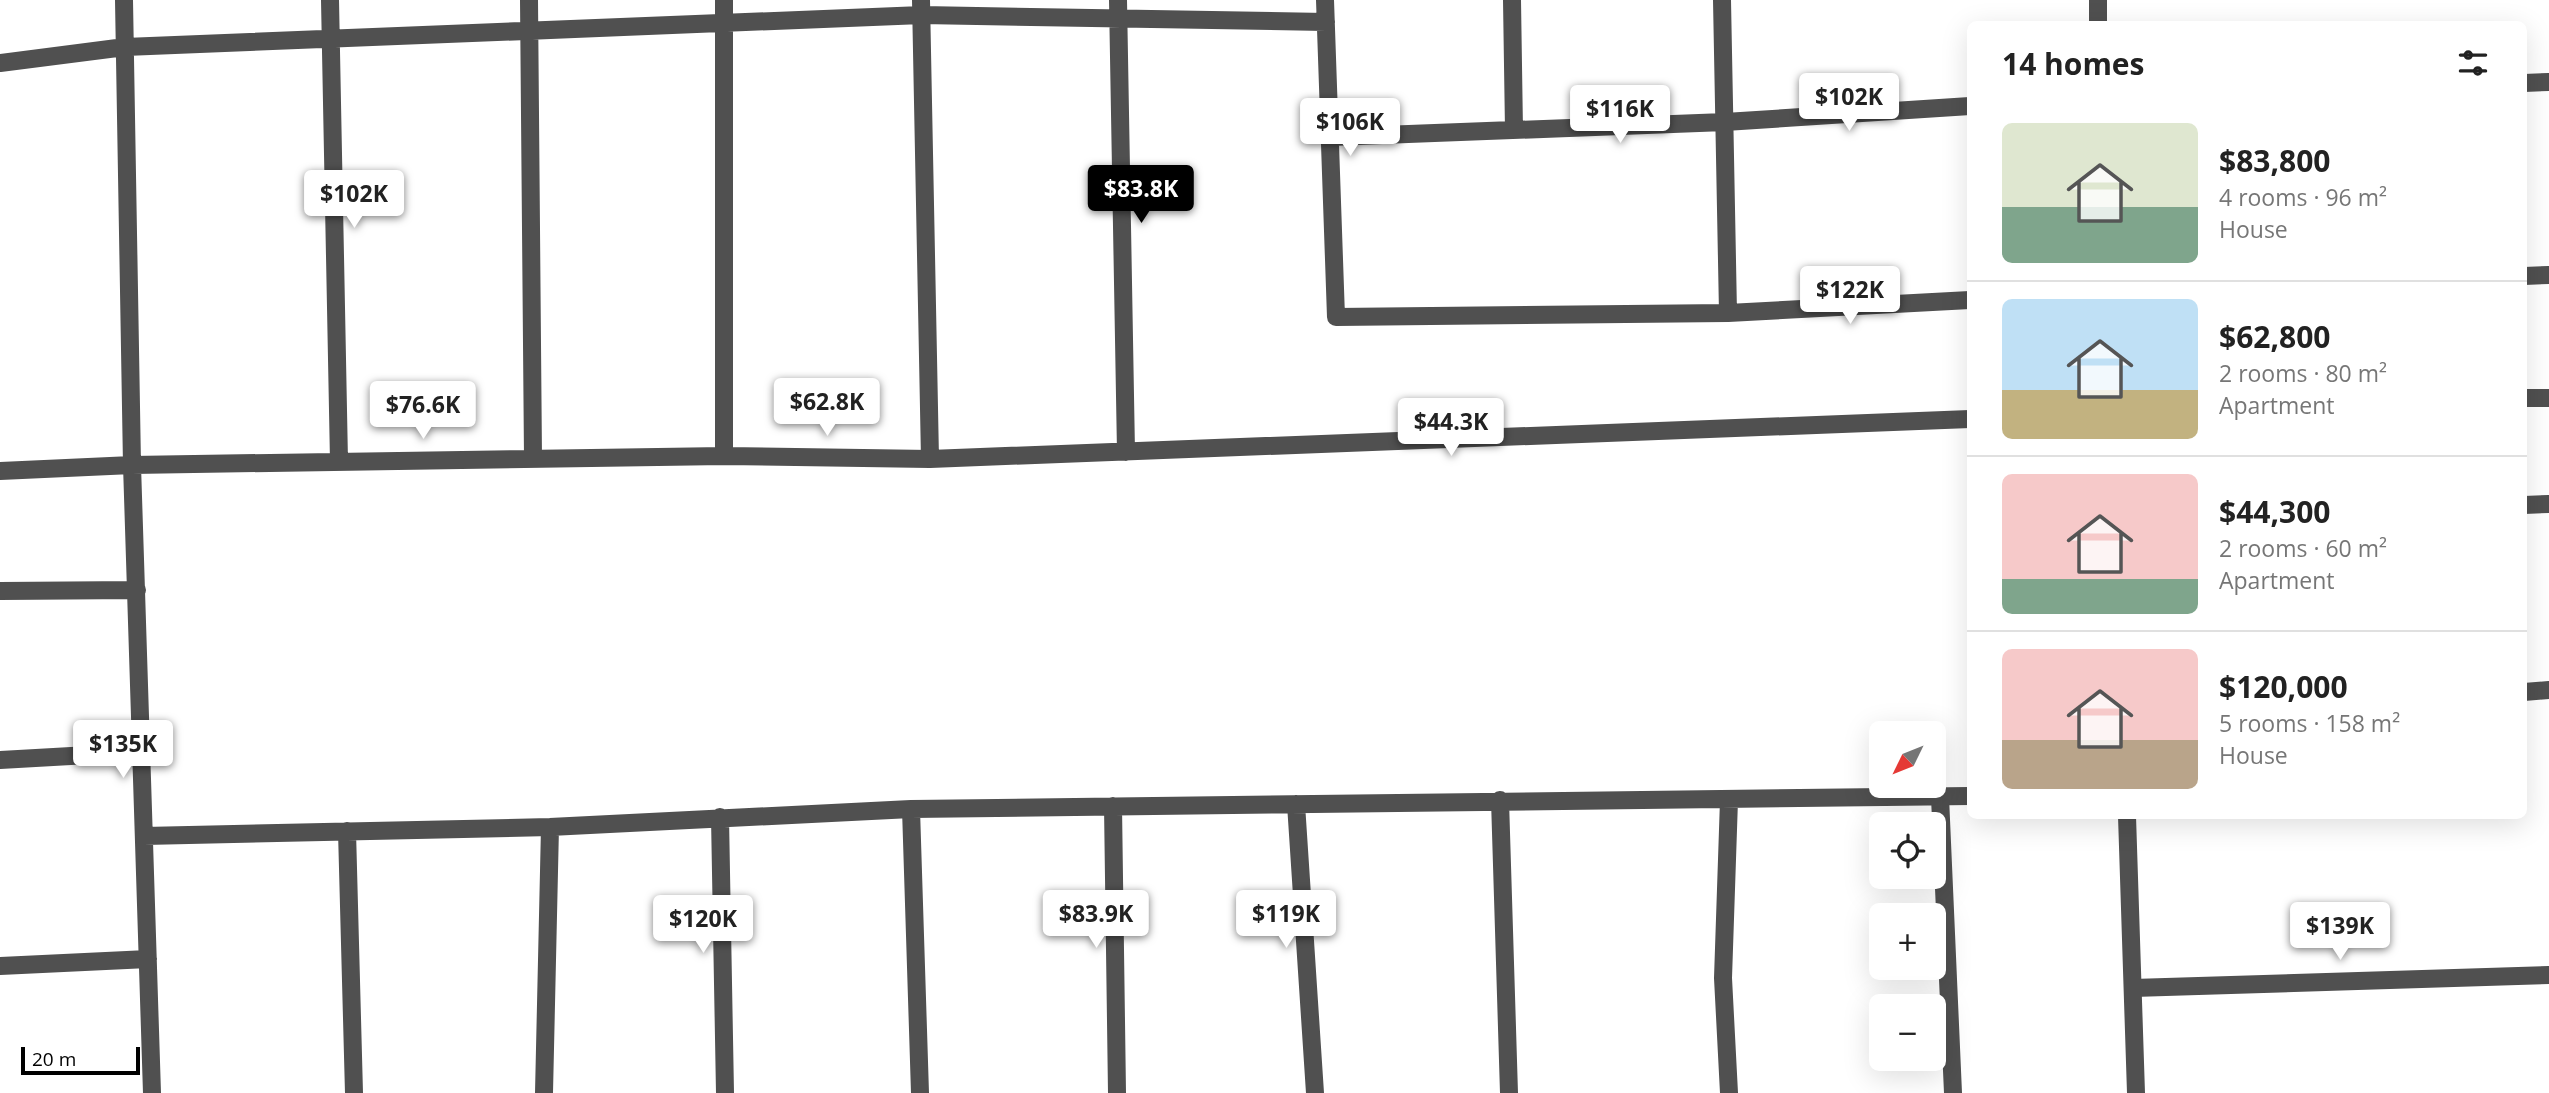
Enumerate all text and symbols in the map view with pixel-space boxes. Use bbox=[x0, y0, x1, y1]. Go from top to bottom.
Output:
text: 14 homes bbox=[2002, 43, 2145, 84]
icon: filters bbox=[2454, 44, 2492, 82]
pin: $102K bbox=[1800, 74, 1898, 133]
text: $102K bbox=[1815, 80, 1883, 112]
pin: $116K bbox=[1571, 86, 1669, 145]
text: $116K bbox=[1586, 92, 1654, 124]
pin: $106K bbox=[1301, 99, 1399, 158]
text: $106K bbox=[1316, 105, 1384, 137]
text: $83,800 bbox=[2219, 140, 2330, 181]
icon: home bbox=[2058, 151, 2142, 235]
pin: $83.8K bbox=[1084, 166, 1198, 225]
pin: $102K bbox=[305, 170, 403, 230]
text: $83.8K bbox=[1104, 172, 1178, 204]
text: $102K bbox=[320, 177, 388, 209]
text: 4 rooms · 96 m² bbox=[2219, 181, 2387, 213]
text: House bbox=[2219, 213, 2288, 245]
pin: $122K bbox=[1801, 266, 1899, 326]
text: $122K bbox=[1816, 273, 1884, 305]
text: $62,800 bbox=[2219, 316, 2330, 357]
icon: home bbox=[2058, 327, 2142, 411]
text: 2 rooms · 80 m² bbox=[2219, 357, 2387, 389]
pin: $62.8K bbox=[770, 378, 884, 438]
pin: $76.6K bbox=[366, 382, 480, 441]
text: $62.8K bbox=[790, 385, 864, 417]
text: $76.6K bbox=[386, 388, 460, 420]
text: Apartment bbox=[2219, 389, 2335, 421]
pin: $44.3K bbox=[1394, 398, 1508, 458]
text: $44.3K bbox=[1414, 405, 1488, 437]
text: $44,300 bbox=[2219, 491, 2330, 532]
icon: home bbox=[2058, 502, 2142, 586]
text: 2 rooms · 60 m² bbox=[2219, 532, 2387, 564]
text: Apartment bbox=[2219, 564, 2335, 596]
text: $120,000 bbox=[2219, 666, 2348, 707]
icon: home bbox=[2058, 677, 2142, 761]
text: 5 rooms · 158 m² bbox=[2219, 707, 2400, 739]
pin: $135K bbox=[74, 720, 172, 780]
north arrow bbox=[1869, 721, 1946, 798]
map controls bbox=[1869, 721, 1946, 1071]
text: $135K bbox=[89, 727, 157, 759]
text: House bbox=[2219, 739, 2288, 771]
button: locate bbox=[1869, 812, 1946, 889]
pin: $83.9K bbox=[1039, 890, 1153, 950]
pin: $119K bbox=[1237, 890, 1335, 950]
pin: $120K bbox=[654, 895, 752, 955]
text: $83.9K bbox=[1059, 897, 1133, 929]
text: $119K bbox=[1252, 897, 1320, 929]
text: $120K bbox=[669, 902, 737, 934]
pin: $139K bbox=[2291, 902, 2389, 962]
button: + bbox=[1869, 903, 1946, 980]
text: $139K bbox=[2306, 909, 2374, 941]
button: − bbox=[1869, 994, 1946, 1071]
scale bar bbox=[21, 1044, 140, 1076]
text: 20 m bbox=[32, 1046, 76, 1072]

